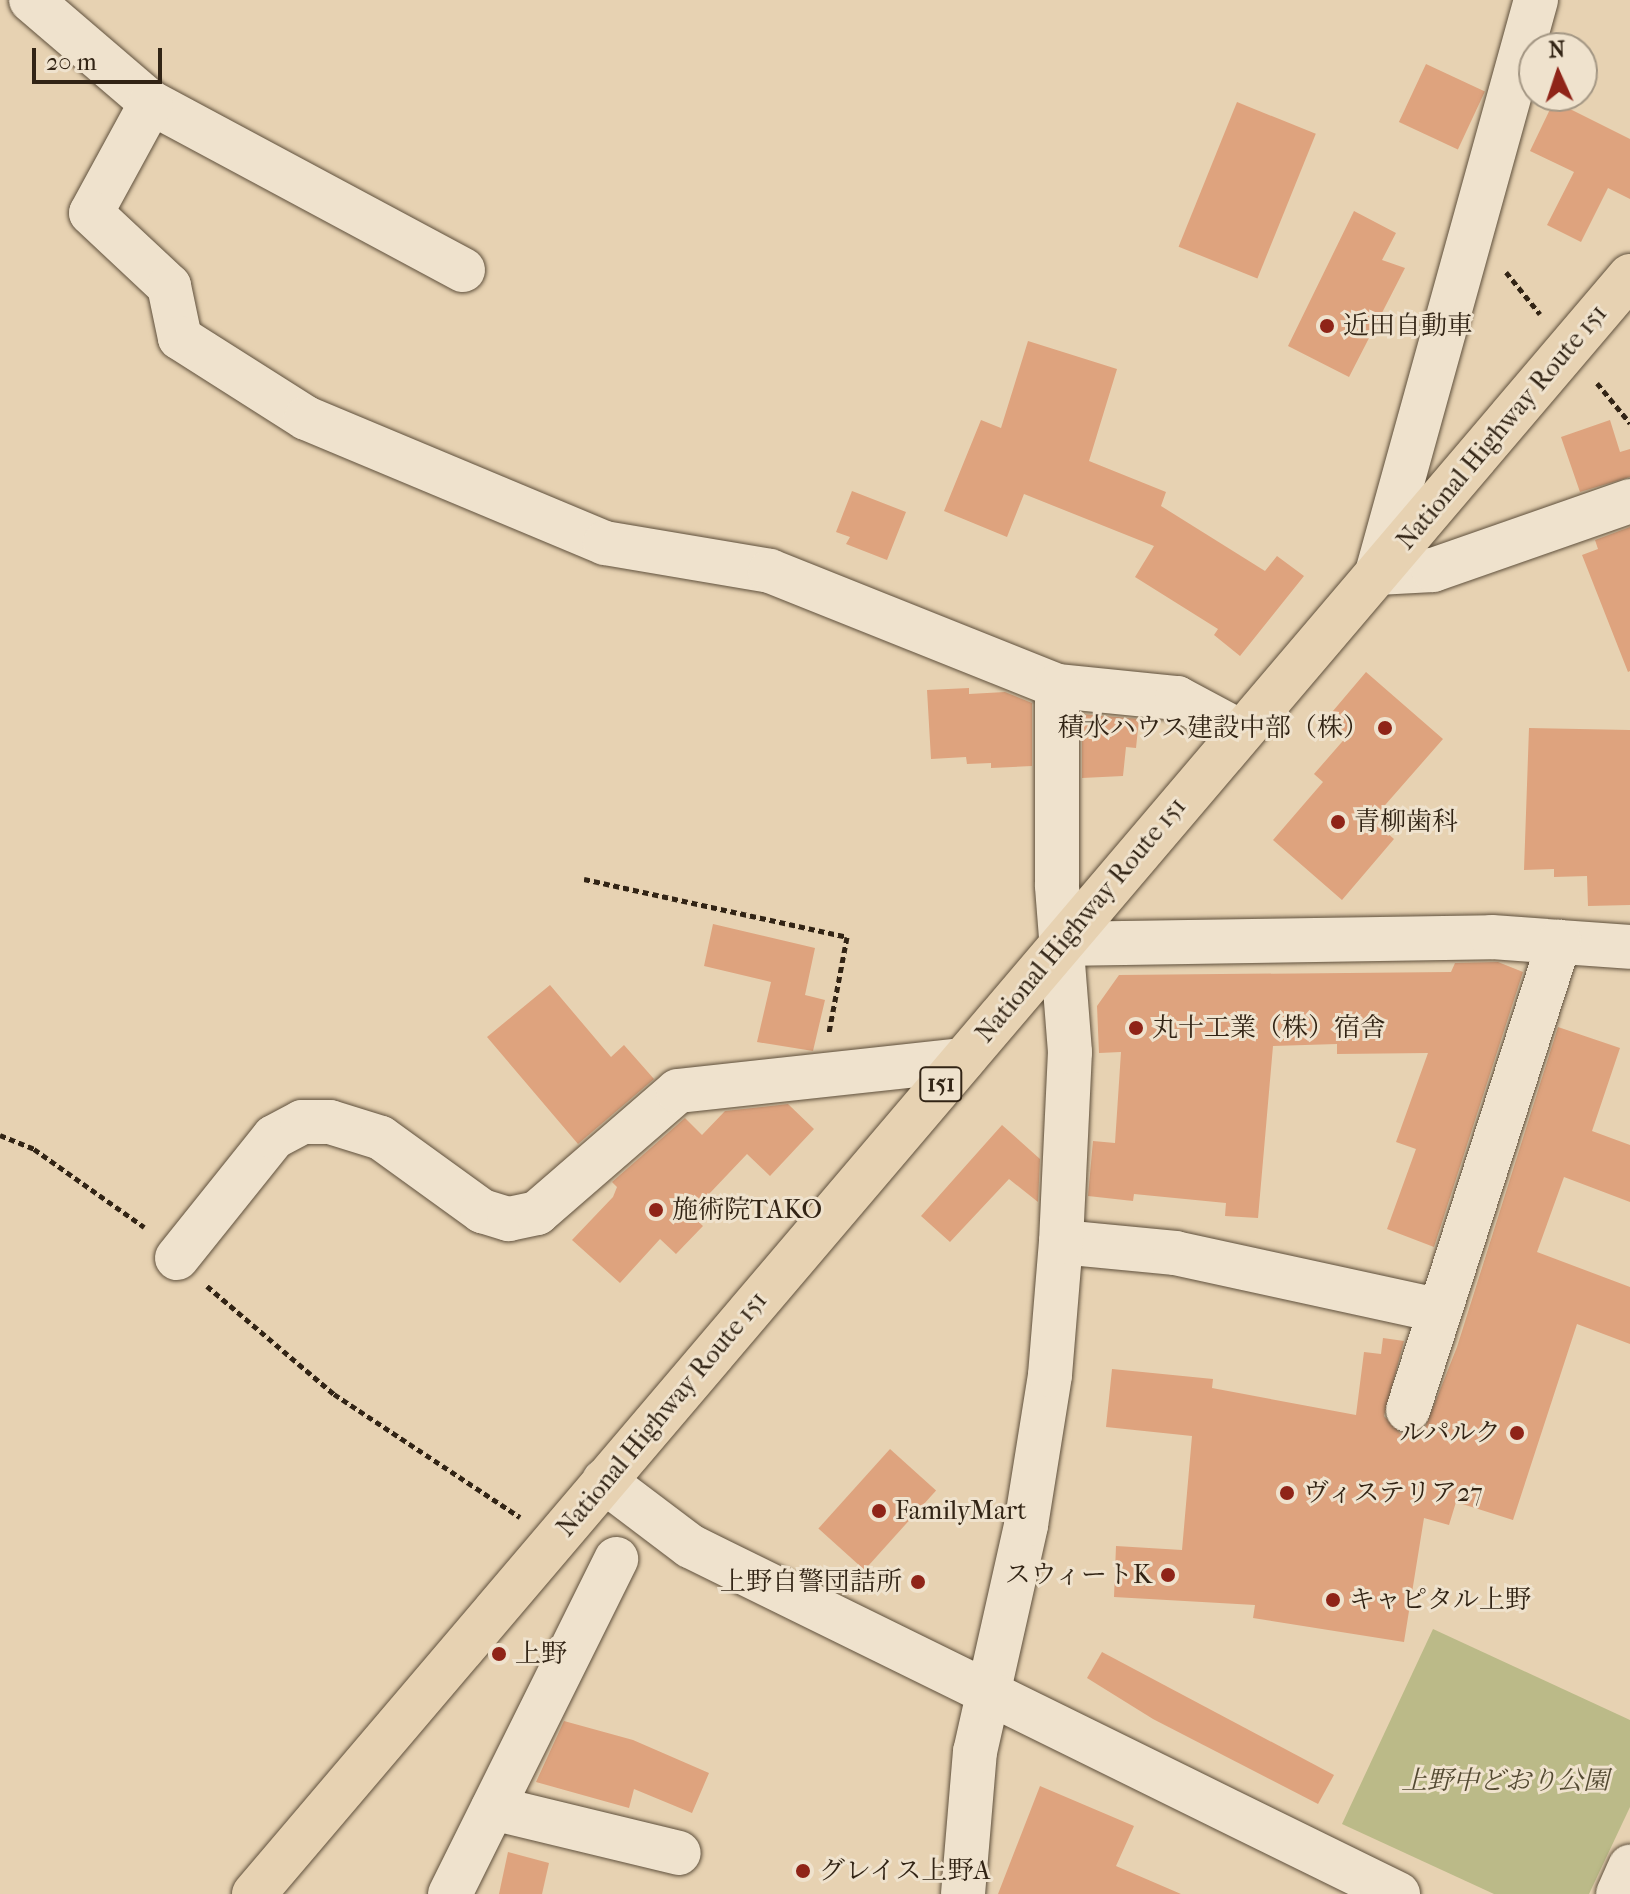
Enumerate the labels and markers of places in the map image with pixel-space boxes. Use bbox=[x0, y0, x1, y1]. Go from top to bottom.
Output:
place label: 近田自動車 bbox=[1343, 310, 1473, 342]
marker: 近田自動車 bbox=[1318, 317, 1336, 335]
place label: 積水ハウス建設中部（株） bbox=[1057, 712, 1369, 744]
marker: 積水ハウス建設中部（株） bbox=[1376, 719, 1394, 737]
place label: 青柳歯科 bbox=[1354, 806, 1458, 838]
marker: 青柳歯科 bbox=[1329, 813, 1347, 831]
place label: 丸十工業（株）宿舎 bbox=[1152, 1012, 1386, 1044]
marker: 丸十工業（株）宿舎 bbox=[1127, 1019, 1145, 1037]
place label: 施術院TAKO bbox=[672, 1194, 822, 1226]
marker: 施術院TAKO bbox=[647, 1201, 665, 1219]
place label: ルパルク bbox=[1397, 1417, 1501, 1449]
marker: ルパルク bbox=[1508, 1424, 1526, 1442]
place label: ヴィステリア27 bbox=[1303, 1477, 1485, 1509]
marker: ヴィステリア27 bbox=[1278, 1484, 1296, 1502]
place label: FamilyMart bbox=[895, 1495, 1026, 1527]
marker: FamilyMart bbox=[870, 1502, 888, 1520]
place label: スウィートK bbox=[1003, 1559, 1152, 1591]
place label: 上野自警団詰所 bbox=[720, 1566, 902, 1598]
marker: スウィートK bbox=[1159, 1566, 1177, 1584]
marker: 上野自警団詰所 bbox=[909, 1573, 927, 1591]
place label: キャピタル上野 bbox=[1349, 1584, 1531, 1616]
marker: キャピタル上野 bbox=[1324, 1591, 1342, 1609]
place label: 上野 bbox=[515, 1638, 567, 1670]
marker: 上野 bbox=[490, 1645, 508, 1663]
place label: グレイス上野A bbox=[819, 1855, 992, 1887]
marker: グレイス上野A bbox=[794, 1862, 812, 1880]

